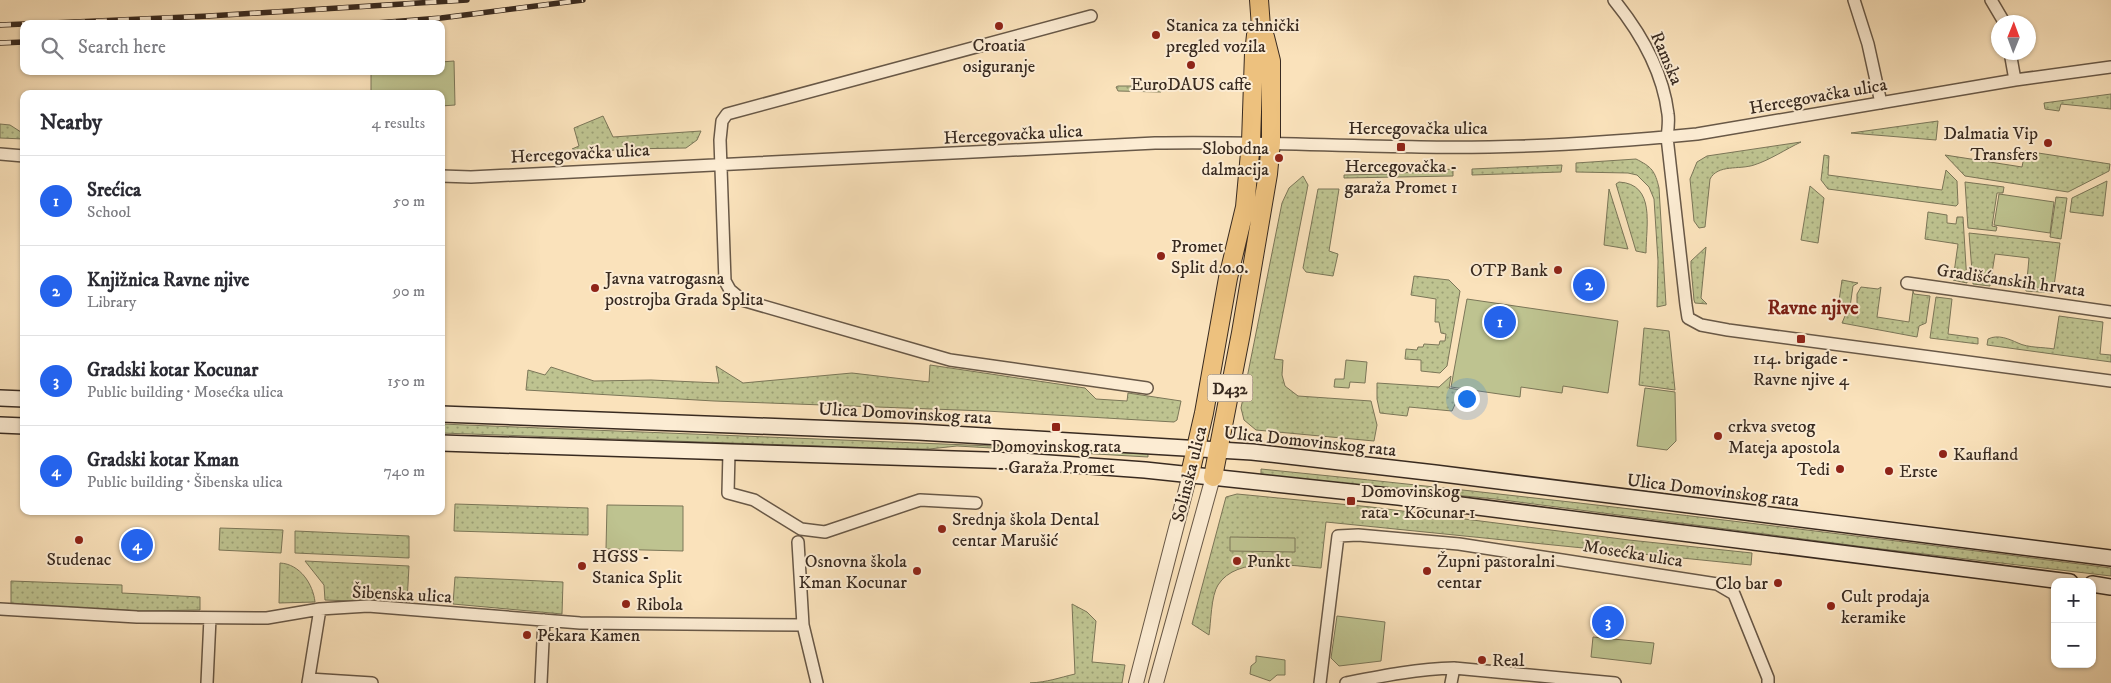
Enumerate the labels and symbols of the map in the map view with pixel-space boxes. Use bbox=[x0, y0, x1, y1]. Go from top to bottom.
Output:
place label: Stanica za tehnički pregled vozila bbox=[1165, 15, 1299, 58]
north arrow bbox=[1991, 15, 2036, 60]
marker: Croatia osiguranje bbox=[993, 20, 1005, 32]
street label: Ramska bbox=[1645, 28, 1687, 89]
marker: Stanica za tehnički pregled vozila bbox=[1150, 29, 1162, 41]
place label: Croatia osiguranje bbox=[963, 35, 1035, 78]
marker: EuroDAUS caffe bbox=[1185, 59, 1197, 71]
place label: EuroDAUS caffe bbox=[1130, 74, 1252, 96]
street label: Hercegovačka ulica bbox=[1748, 74, 1889, 120]
street label: Hercegovačka ulica bbox=[1348, 118, 1488, 140]
street label: Hercegovačka ulica bbox=[943, 120, 1084, 150]
place label: Dalmatia Vip Transfers bbox=[1944, 123, 2038, 166]
marker: Dalmatia Vip Transfers bbox=[2042, 137, 2054, 149]
place label: Slobodna dalmacija bbox=[1201, 138, 1269, 181]
street label: Hercegovačka ulica bbox=[510, 139, 651, 169]
marker: Hercegovačka - garaža Promet 1 bbox=[1395, 141, 1407, 153]
marker: Slobodna dalmacija bbox=[1273, 152, 1285, 164]
place label: Hercegovačka - garaža Promet 1 bbox=[1344, 156, 1458, 199]
place label: Promet Split d.o.o. bbox=[1171, 236, 1248, 279]
marker: Promet Split d.o.o. bbox=[1155, 250, 1167, 262]
place label: OTP Bank bbox=[1470, 260, 1548, 282]
street label: Gradišćanskih hrvata bbox=[1935, 260, 2087, 302]
marker: OTP Bank bbox=[1552, 264, 1564, 276]
pin: 2 bbox=[1573, 266, 1605, 304]
place label: Javna vatrogasna postrojba Grada Splita bbox=[603, 268, 764, 311]
marker: Javna vatrogasna postrojba Grada Splita bbox=[589, 282, 601, 294]
district label: Ravne njive bbox=[1768, 296, 1859, 321]
pin: 1 bbox=[1484, 303, 1516, 341]
marker: 114. brigade - Ravne njive 4 bbox=[1795, 333, 1807, 345]
place label: 114. brigade - Ravne njive 4 bbox=[1753, 348, 1850, 391]
road number: D432 bbox=[1208, 374, 1252, 402]
your location bbox=[1454, 386, 1480, 412]
street label: Ulica Domovinskog rata bbox=[818, 398, 992, 430]
place label: crkva svetog Mateja apostola bbox=[1728, 416, 1840, 459]
marker: Domovinskog rata - Garaža Promet bbox=[1050, 421, 1062, 433]
street label: Ulica Domovinskog rata bbox=[1222, 422, 1398, 462]
street label: Solinska ulica bbox=[1167, 424, 1213, 525]
marker: crkva svetog Mateja apostola bbox=[1712, 430, 1724, 442]
place label: Domovinskog rata - Garaža Promet bbox=[991, 436, 1121, 479]
place label: Kaufland bbox=[1953, 444, 2018, 466]
marker: Kaufland bbox=[1937, 448, 1949, 460]
place label: Tedi bbox=[1797, 459, 1830, 481]
place label: Erste bbox=[1899, 461, 1938, 483]
marker: Tedi bbox=[1834, 463, 1846, 475]
marker: Erste bbox=[1883, 465, 1895, 477]
street label: Ulica Domovinskog rata bbox=[1625, 470, 1801, 513]
place label: Domovinskog rata - Kocunar 1 bbox=[1361, 481, 1476, 524]
marker: Domovinskog rata - Kocunar 1 bbox=[1345, 495, 1357, 507]
place label: Srednja škola Dental centar Marušić bbox=[952, 509, 1100, 552]
marker: Srednja škola Dental centar Marušić bbox=[936, 523, 948, 535]
pin: 4 bbox=[121, 526, 153, 564]
marker: Studenac bbox=[73, 534, 85, 546]
street label: Mosećka ulica bbox=[1581, 535, 1685, 573]
place label: HGSS - Stanica Split bbox=[592, 546, 683, 589]
place label: Studenac bbox=[46, 549, 112, 571]
place label: Župni pastoralni centar bbox=[1437, 550, 1555, 594]
place label: Osnovna škola Kman Kocunar bbox=[799, 551, 907, 594]
place label: Punkt bbox=[1247, 551, 1290, 573]
marker: Punkt bbox=[1231, 555, 1243, 567]
marker: HGSS - Stanica Split bbox=[576, 560, 588, 572]
marker: Osnovna škola Kman Kocunar bbox=[911, 565, 923, 577]
marker: Župni pastoralni centar bbox=[1421, 565, 1433, 577]
place label: Clo bar bbox=[1715, 573, 1768, 595]
marker: Clo bar bbox=[1772, 577, 1784, 589]
street label: Šibenska ulica bbox=[351, 580, 453, 609]
place label: Cult prodaja keramike bbox=[1841, 586, 1930, 629]
place label: Ribola bbox=[636, 594, 683, 616]
marker: Ribola bbox=[620, 598, 632, 610]
marker: Cult prodaja keramike bbox=[1825, 600, 1837, 612]
pin: 3 bbox=[1592, 603, 1624, 641]
place label: Pekara Kamen bbox=[537, 625, 641, 647]
marker: Pekara Kamen bbox=[521, 629, 533, 641]
place label: Real bbox=[1492, 650, 1525, 672]
marker: Real bbox=[1476, 654, 1488, 666]

